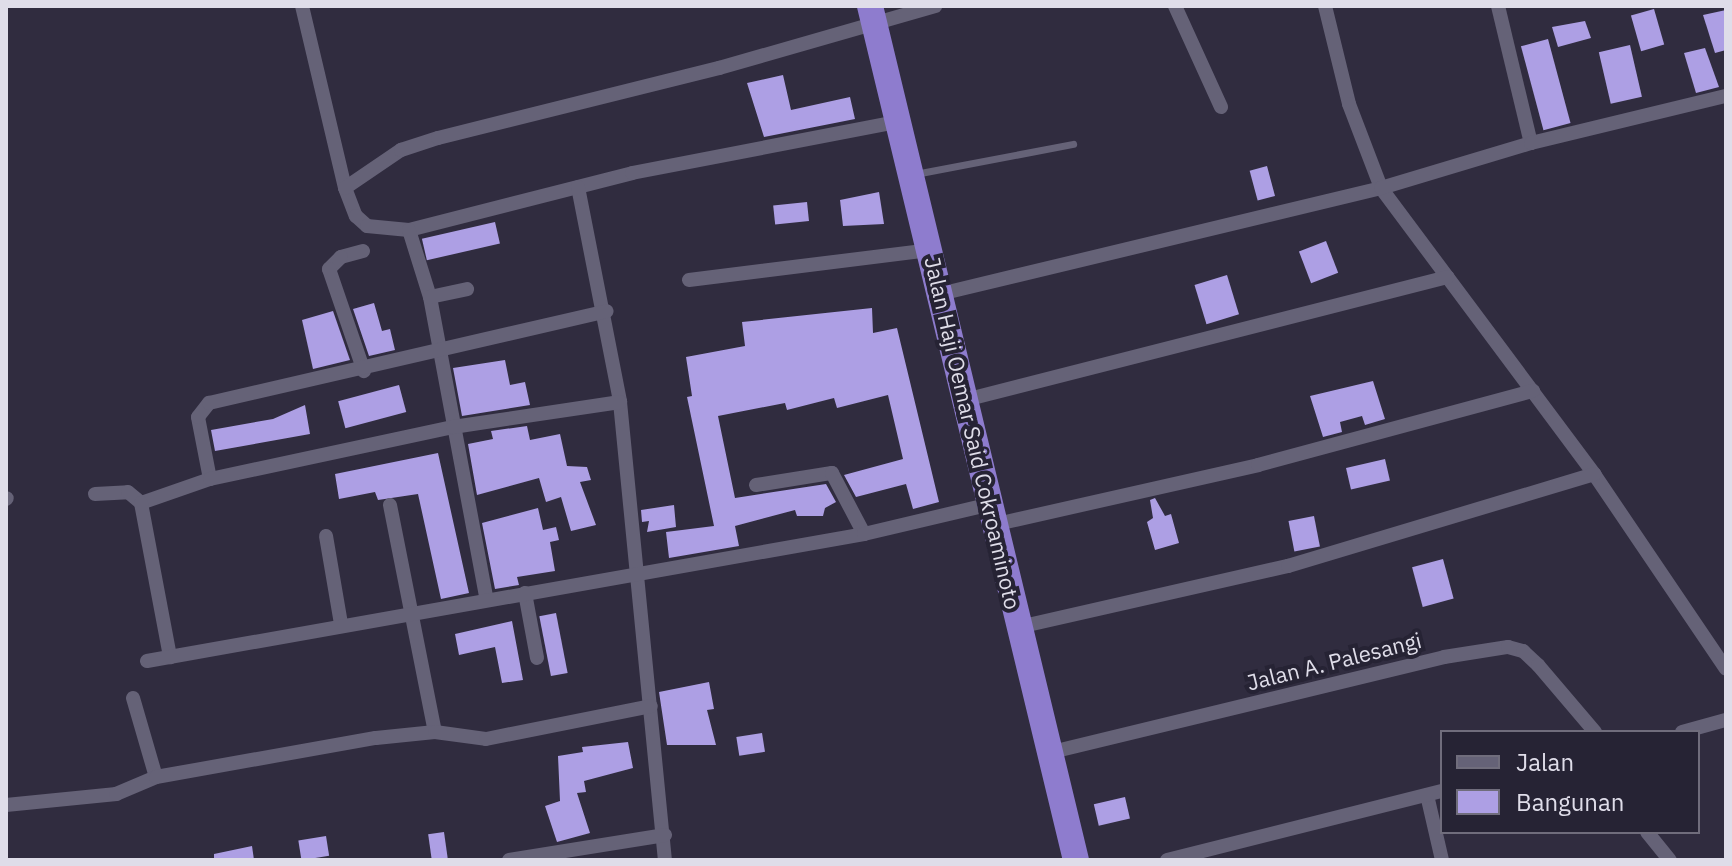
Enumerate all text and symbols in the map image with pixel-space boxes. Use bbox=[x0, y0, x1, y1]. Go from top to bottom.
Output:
street label: Jalan Haji Oemar Said Cokroaminoto bbox=[920, 254, 1026, 612]
street label: Jalan A. Palesangi bbox=[1244, 627, 1424, 695]
legend bbox=[1440, 730, 1700, 834]
text: Jalan bbox=[1516, 746, 1574, 778]
text: Bangunan bbox=[1516, 786, 1624, 818]

